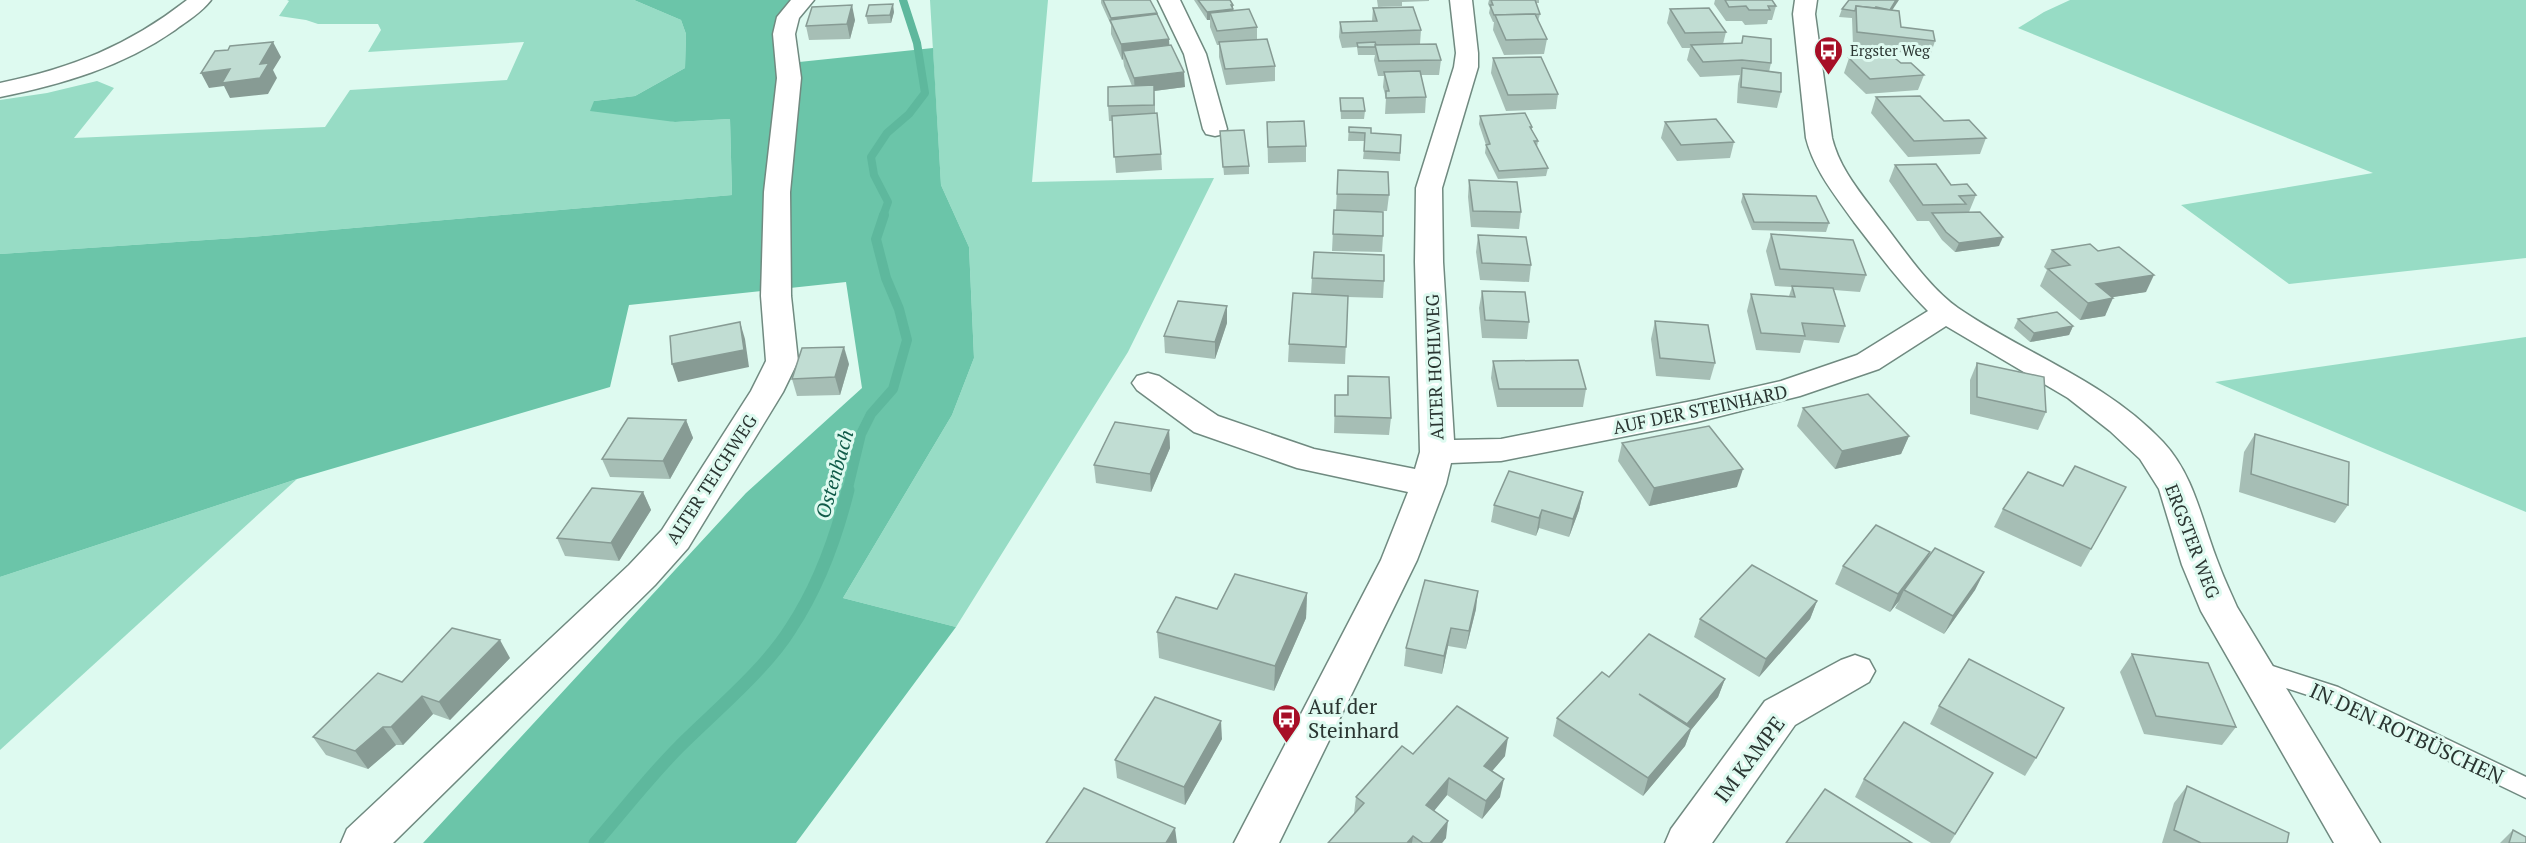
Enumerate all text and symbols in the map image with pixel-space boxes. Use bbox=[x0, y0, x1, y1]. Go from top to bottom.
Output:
bus stop icon: Ergster Weg bbox=[1813, 34, 1845, 76]
place label: Ergster Weg bbox=[1850, 40, 1931, 60]
street label: ALTER HOHLWEG bbox=[1419, 293, 1449, 440]
street label: AUF DER STEINHARD bbox=[1610, 379, 1790, 439]
street label: ALTER TEICHWEG bbox=[660, 409, 762, 549]
water label: Ostenbach bbox=[809, 427, 859, 521]
street label: ERGSTER WEG bbox=[2160, 480, 2226, 602]
street label: IN DEN ROTBÜSCHEN bbox=[2306, 676, 2508, 790]
place label: Auf der Steinhard bbox=[1308, 692, 1399, 744]
bus stop icon: Auf der Steinhard bbox=[1271, 702, 1303, 744]
street label: IM KAMPE bbox=[1707, 710, 1791, 808]

